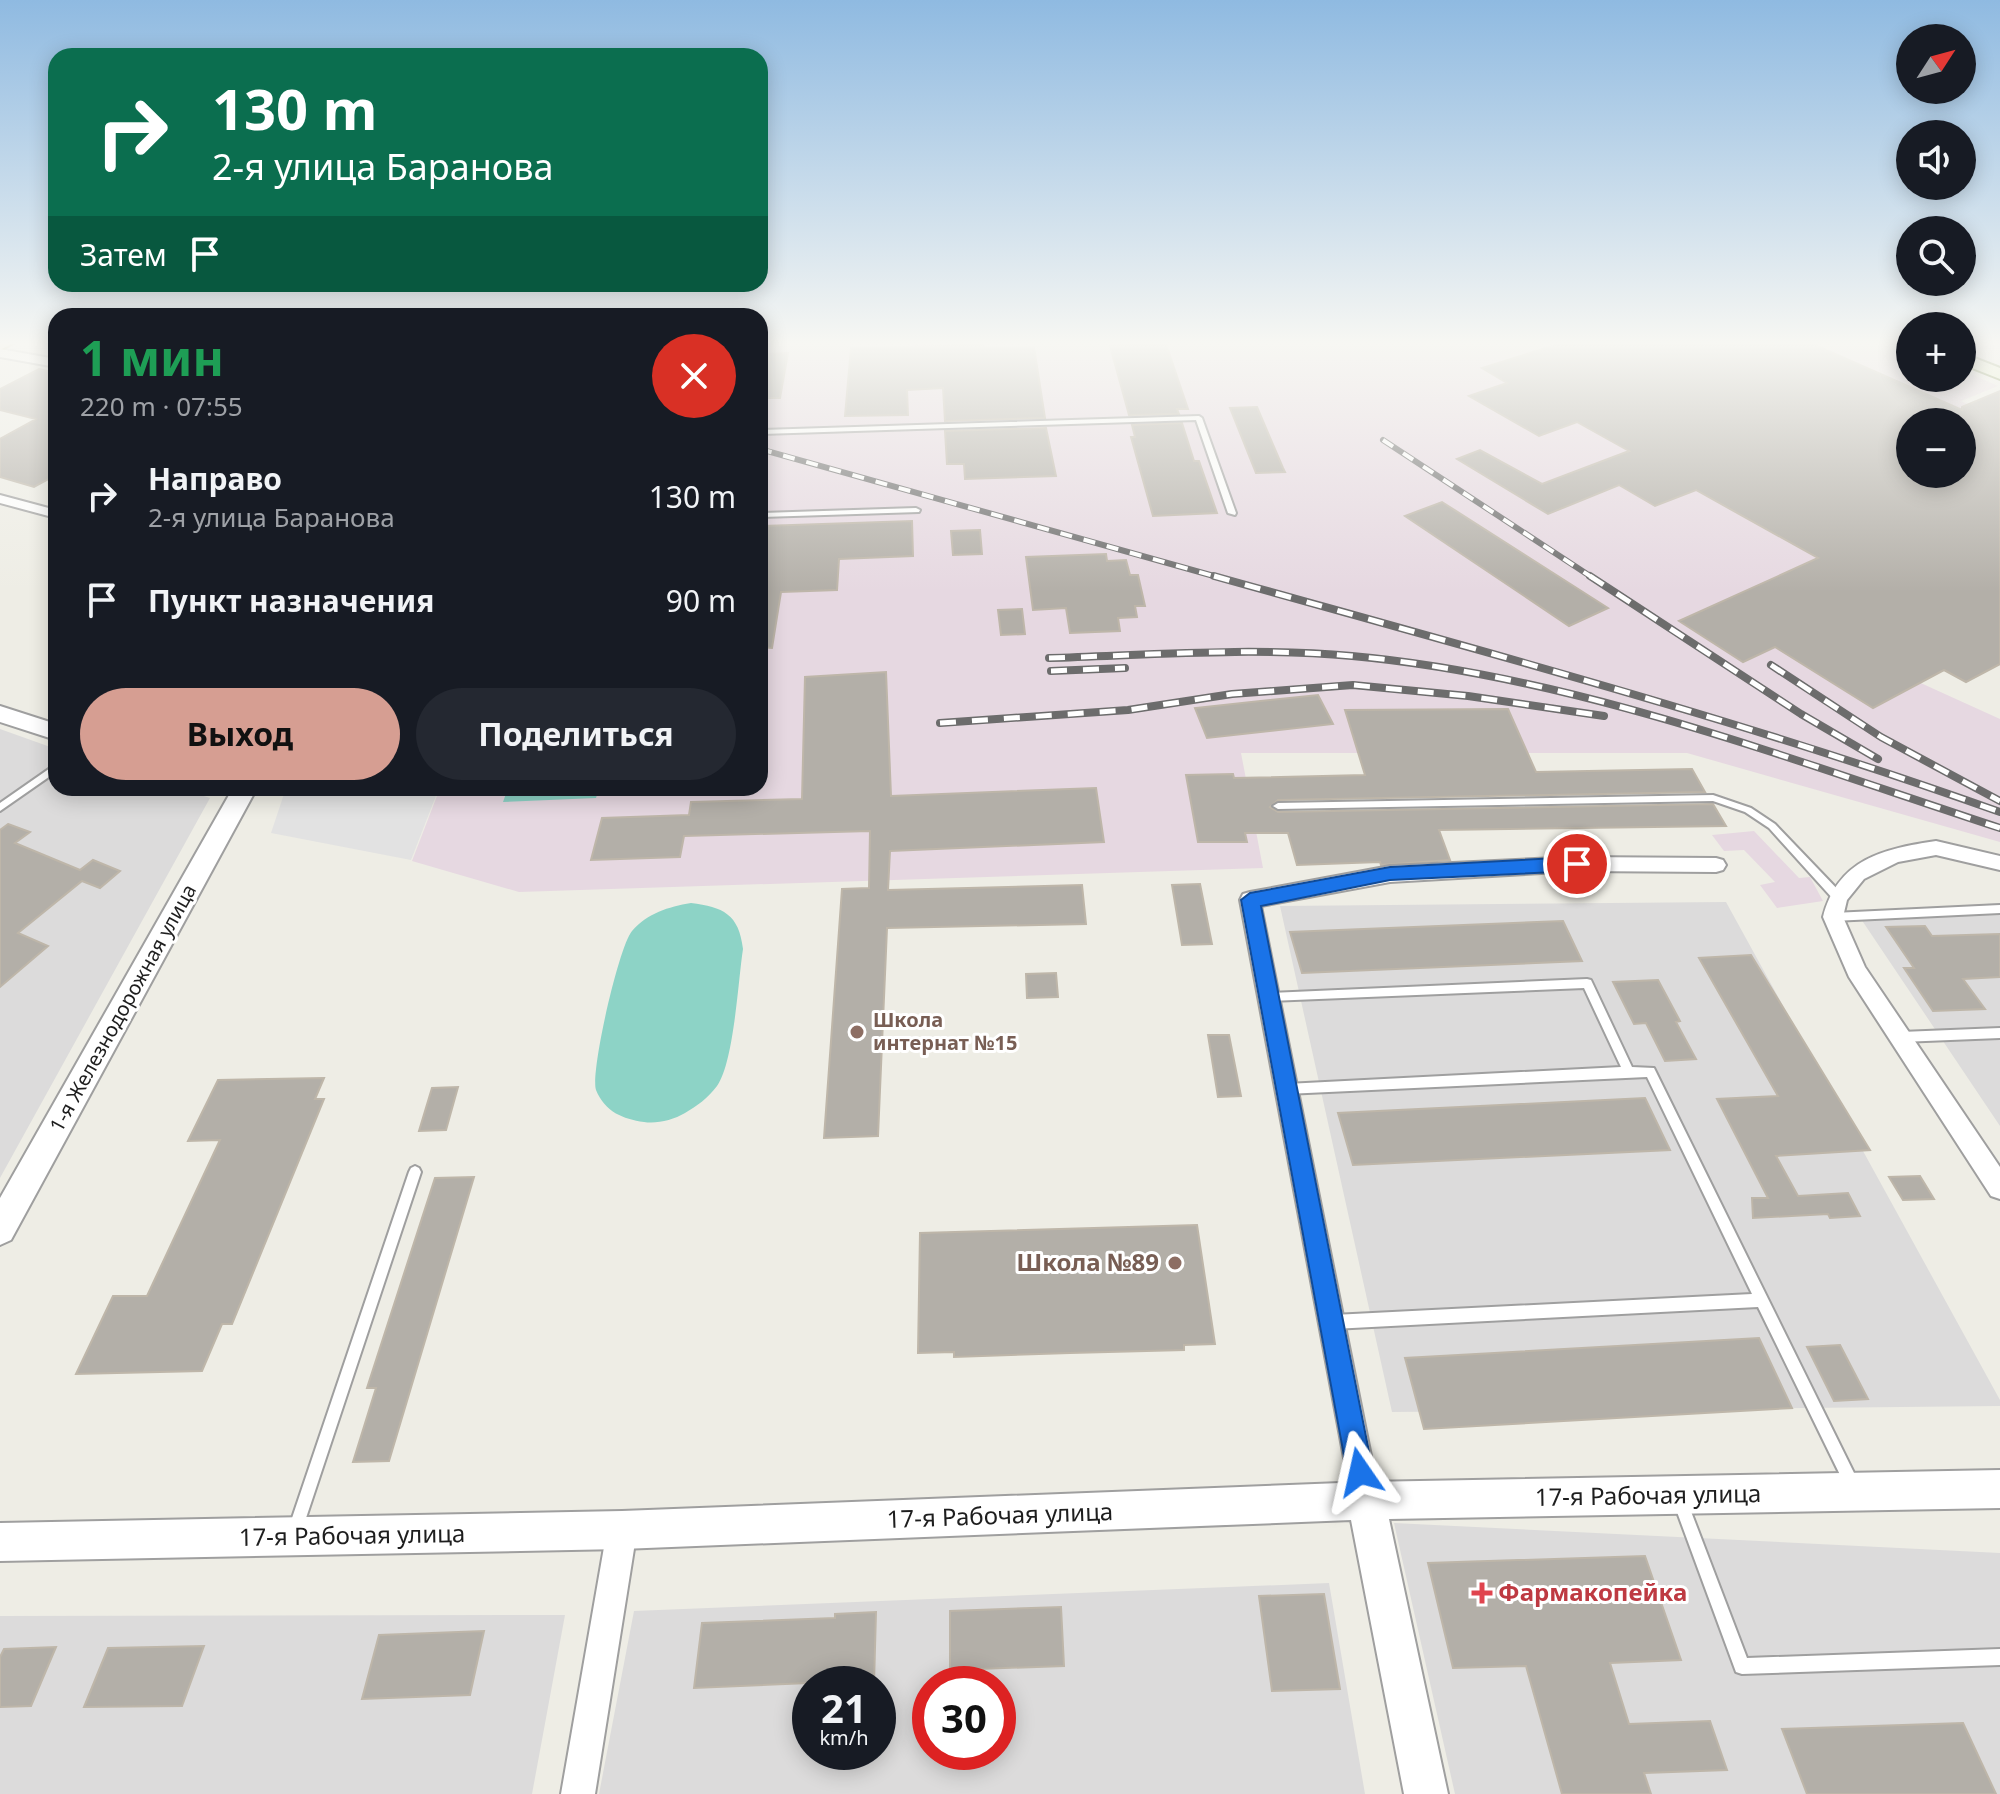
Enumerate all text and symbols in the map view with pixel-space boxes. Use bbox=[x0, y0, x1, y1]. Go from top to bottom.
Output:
north arrow bbox=[1896, 24, 1976, 104]
map controls bbox=[1896, 24, 1976, 488]
text: 130 m bbox=[212, 70, 377, 146]
icon: right bbox=[80, 80, 184, 184]
button: sound bbox=[1896, 120, 1976, 200]
text: 2-я улица Баранова bbox=[212, 142, 554, 191]
button: search bbox=[1896, 216, 1976, 296]
icon: arrive bbox=[183, 232, 227, 276]
text: Затем bbox=[80, 234, 167, 275]
button: + bbox=[1896, 312, 1976, 392]
text: 1 мин bbox=[80, 325, 224, 390]
button: close bbox=[652, 334, 736, 418]
text: 220 m · 07:55 bbox=[80, 388, 243, 424]
button: − bbox=[1896, 408, 1976, 488]
text: Направо bbox=[148, 458, 282, 499]
icon: right bbox=[80, 474, 124, 518]
text: 130 m bbox=[649, 476, 736, 517]
text: 2-я улица Баранова bbox=[148, 499, 395, 535]
icon: arrive bbox=[80, 578, 124, 622]
text: Пункт назначения bbox=[148, 580, 434, 621]
text: 90 m bbox=[666, 580, 736, 621]
button: Выход bbox=[80, 688, 400, 780]
button: Поделиться bbox=[416, 688, 736, 780]
pin bbox=[1543, 830, 1611, 898]
icon: arrive bbox=[1555, 842, 1599, 886]
street label: 1-я Железнодорожная улица bbox=[43, 879, 202, 1137]
place label: Школа интернат №15 bbox=[873, 1006, 1017, 1056]
marker: Школа интернат №15 bbox=[848, 1023, 866, 1041]
place label: Школа №89 bbox=[1017, 1245, 1159, 1278]
marker: Школа №89 bbox=[1166, 1254, 1184, 1272]
position arrow bbox=[1318, 1430, 1402, 1514]
street label: 17-я Рабочая улица bbox=[1534, 1476, 1761, 1513]
street label: 17-я Рабочая улица bbox=[886, 1494, 1114, 1535]
street label: 17-я Рабочая улица bbox=[238, 1516, 465, 1553]
place label: Фармакопейка bbox=[1498, 1575, 1687, 1608]
marker: Фармакопейка bbox=[1473, 1584, 1491, 1602]
speed limit sign: 30 bbox=[912, 1666, 1016, 1770]
text: 21 bbox=[821, 1680, 867, 1735]
text: km/h bbox=[819, 1724, 869, 1751]

